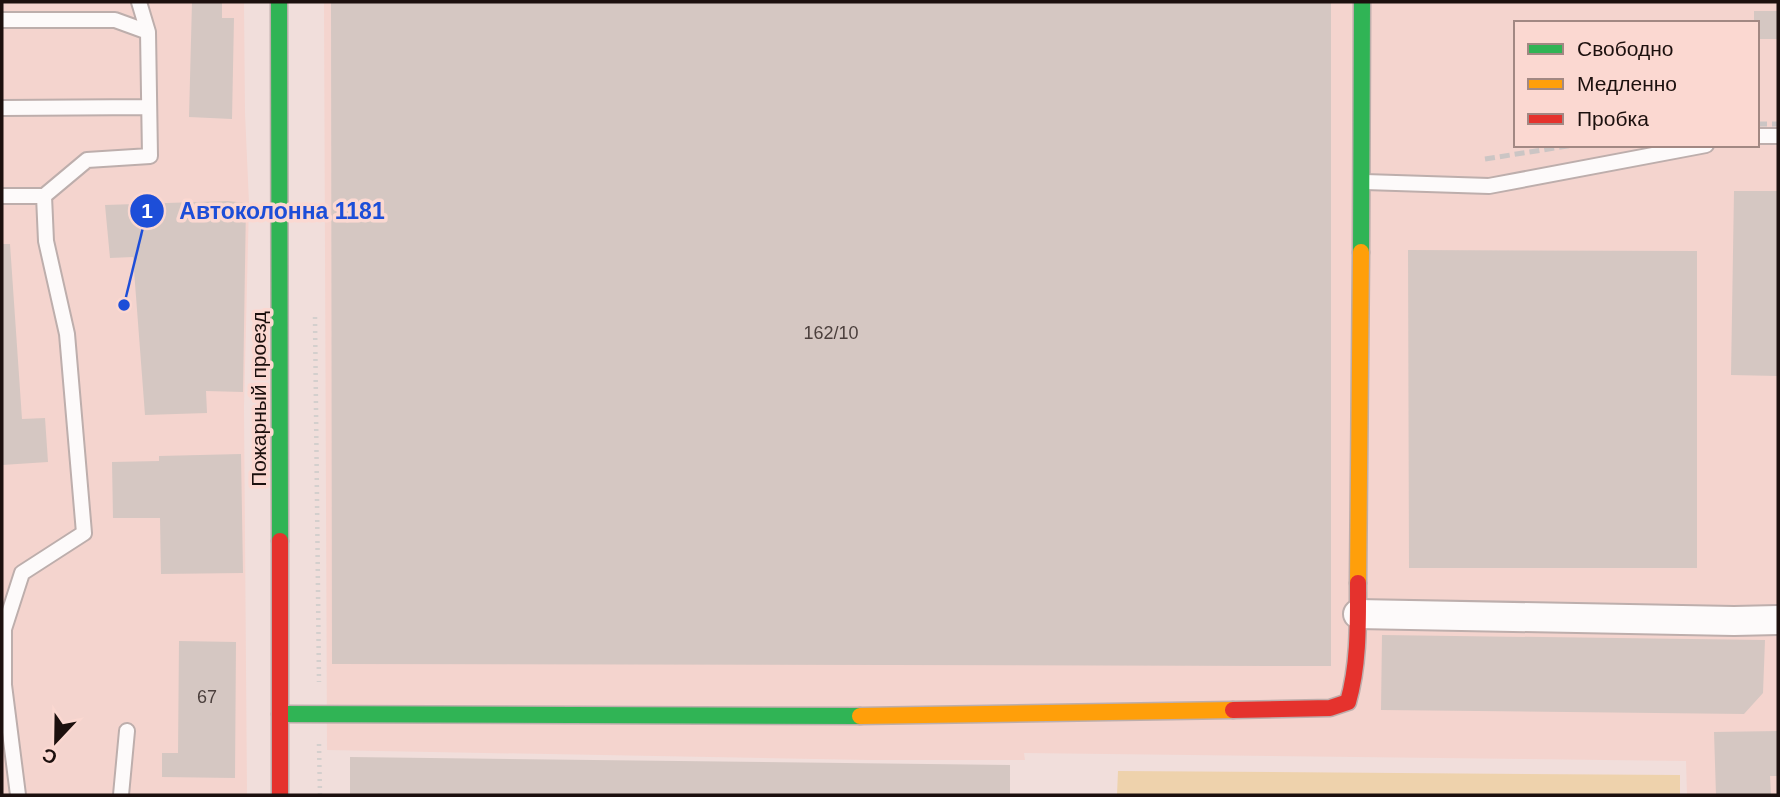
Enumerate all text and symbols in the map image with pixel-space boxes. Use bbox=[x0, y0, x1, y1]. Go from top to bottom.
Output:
legend bbox=[1514, 21, 1759, 147]
text: Свободно bbox=[1577, 37, 1674, 60]
text: Медленно bbox=[1577, 72, 1677, 95]
text: Пробка bbox=[1577, 107, 1649, 130]
callout: Автоколонна 1181 bbox=[130, 189, 398, 233]
text: Автоколонна 1181 bbox=[179, 198, 385, 224]
text: 1 bbox=[141, 199, 153, 222]
street label: Пожарный проезд bbox=[247, 311, 270, 487]
house number: 162/10 bbox=[803, 323, 859, 343]
house number: 67 bbox=[197, 687, 217, 707]
north arrow bbox=[21, 706, 91, 776]
text: С bbox=[39, 744, 60, 769]

